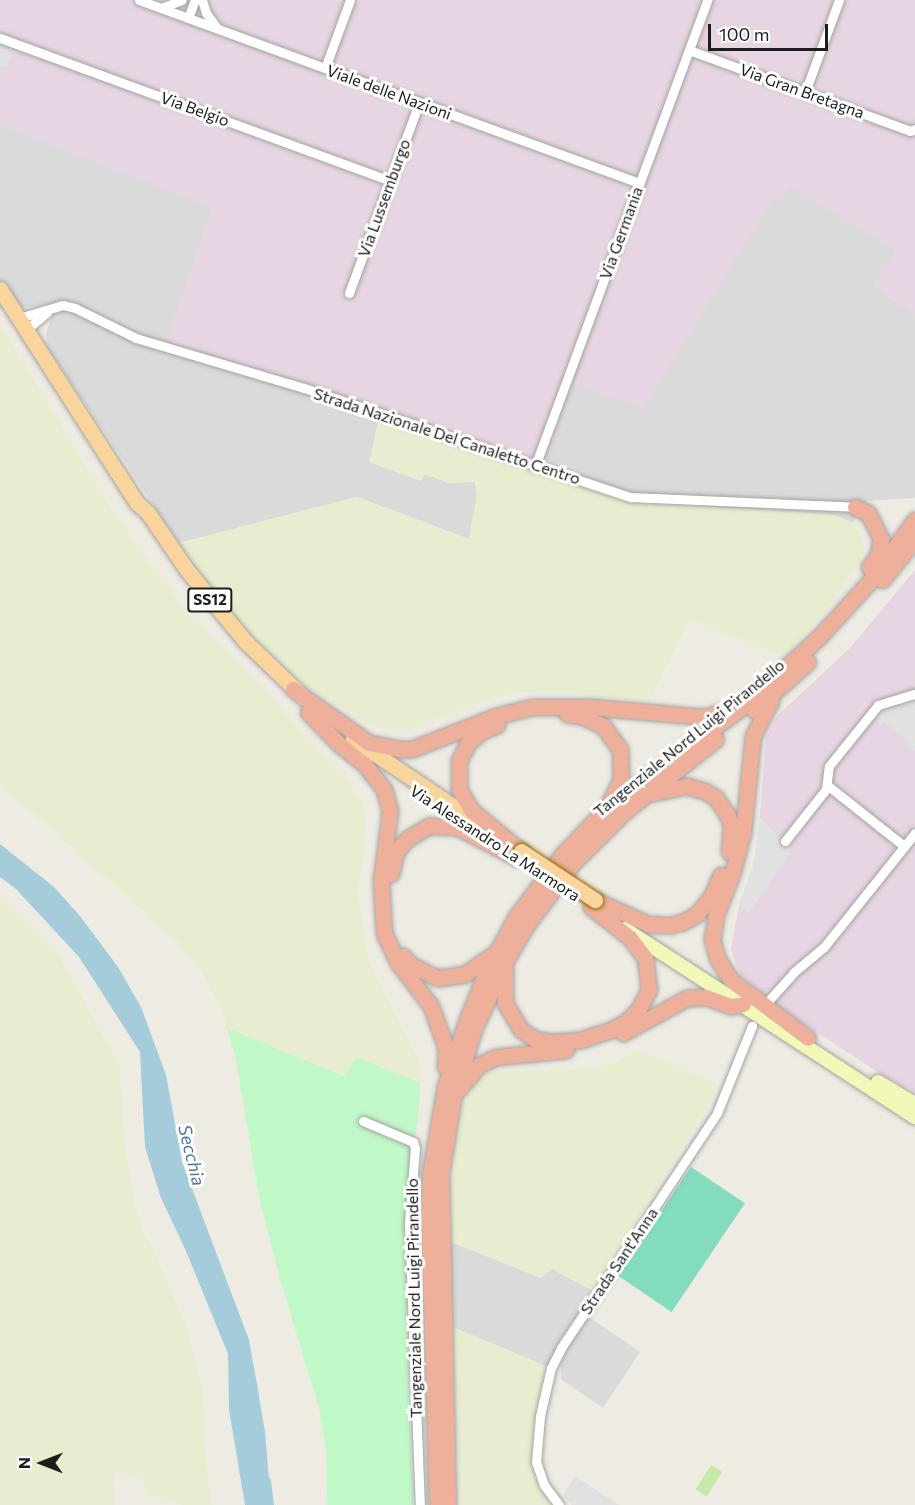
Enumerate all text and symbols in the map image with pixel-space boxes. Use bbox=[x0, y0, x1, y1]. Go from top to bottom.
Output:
scale bar bbox=[711, 12, 831, 50]
text: 100 m bbox=[719, 23, 769, 45]
street label: Viale delle Nazioni bbox=[324, 60, 454, 124]
street label: Via Gran Bretagna bbox=[737, 60, 867, 122]
street label: Via Belgio bbox=[158, 88, 232, 130]
street label: Via Lussemburgo bbox=[354, 136, 414, 260]
street label: Via Germania bbox=[595, 184, 647, 282]
street label: Strada Nazionale Del Canaletto Centro bbox=[311, 384, 583, 488]
road number: SS12 bbox=[186, 588, 234, 612]
street label: Tangenziale Nord Luigi Pirandello bbox=[590, 655, 788, 821]
street label: Via Alessandro La Marmora bbox=[406, 781, 584, 905]
water label: Secchia bbox=[174, 1122, 210, 1188]
street label: Tangenziale Nord Luigi Pirandello bbox=[402, 1178, 426, 1418]
street label: Strada Sant'Anna bbox=[576, 1204, 662, 1318]
north arrow bbox=[12, 1433, 72, 1493]
text: N bbox=[14, 1457, 33, 1469]

